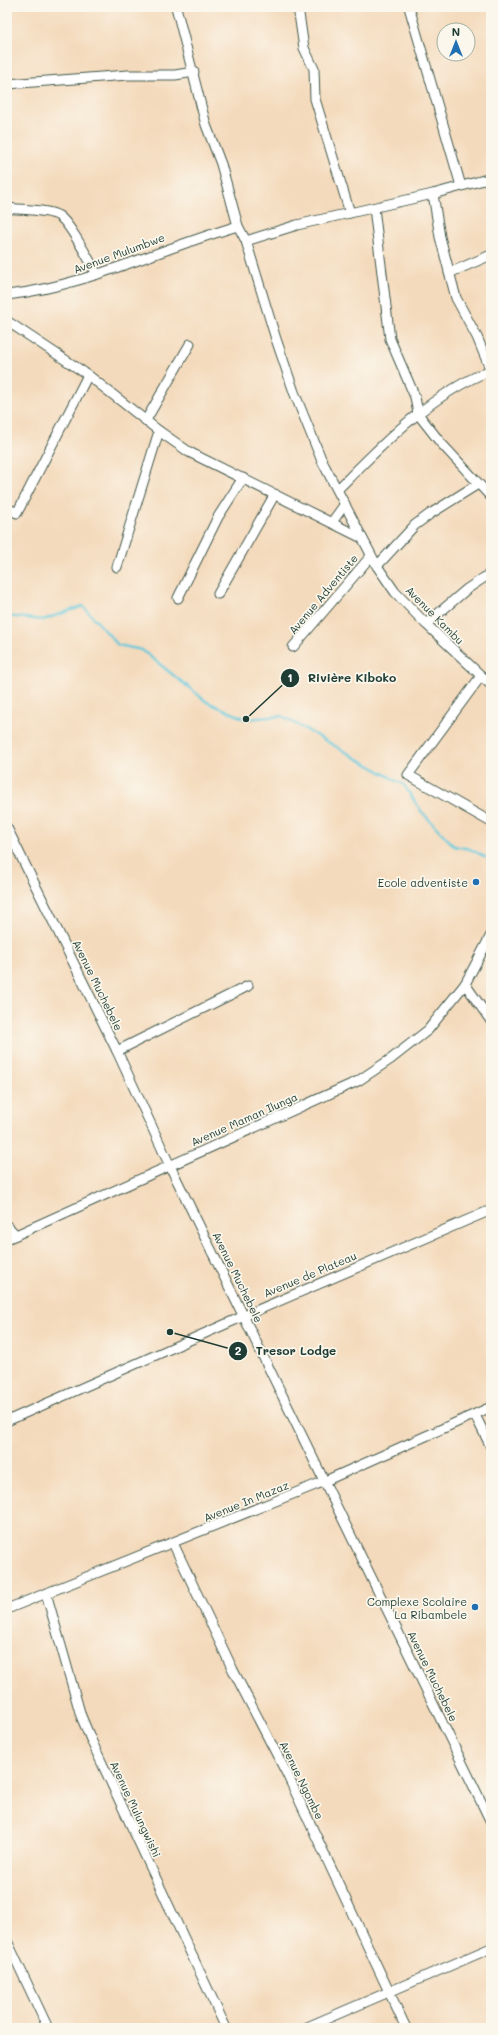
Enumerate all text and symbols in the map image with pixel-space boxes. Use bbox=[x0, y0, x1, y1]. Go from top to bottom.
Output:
north arrow bbox=[436, 22, 476, 62]
text: N bbox=[452, 24, 460, 39]
street label: Avenue Mulumbwe bbox=[71, 229, 167, 277]
street label: Avenue Adventiste bbox=[285, 551, 361, 637]
street label: Avenue Kambu bbox=[403, 583, 467, 647]
callout: Rivière Kiboko bbox=[280, 666, 404, 690]
text: 1 bbox=[287, 669, 293, 685]
text: Rivière Kiboko bbox=[308, 669, 396, 685]
place label: Ecole adventiste bbox=[378, 875, 468, 890]
marker: Ecole adventiste bbox=[471, 877, 481, 887]
street label: Avenue Muchebele bbox=[70, 937, 127, 1033]
street label: Avenue Maman Ilunga bbox=[188, 1089, 300, 1149]
street label: Avenue Muchebele bbox=[210, 1229, 267, 1325]
street label: Avenue de Plateau bbox=[261, 1248, 359, 1300]
callout: Tresor Lodge bbox=[228, 1339, 344, 1363]
text: 2 bbox=[235, 1342, 242, 1358]
text: Tresor Lodge bbox=[256, 1342, 336, 1358]
street label: Avenue In Mazaz bbox=[201, 1477, 291, 1525]
place label: Complexe Scolaire La Ribambele bbox=[367, 1594, 467, 1622]
marker: Complexe Scolaire La Ribambele bbox=[470, 1602, 480, 1612]
street label: Avenue Muchebele bbox=[405, 1628, 462, 1724]
street label: Avenue Ngombe bbox=[277, 1738, 327, 1822]
street label: Avenue Mulungwishi bbox=[107, 1759, 165, 1859]

